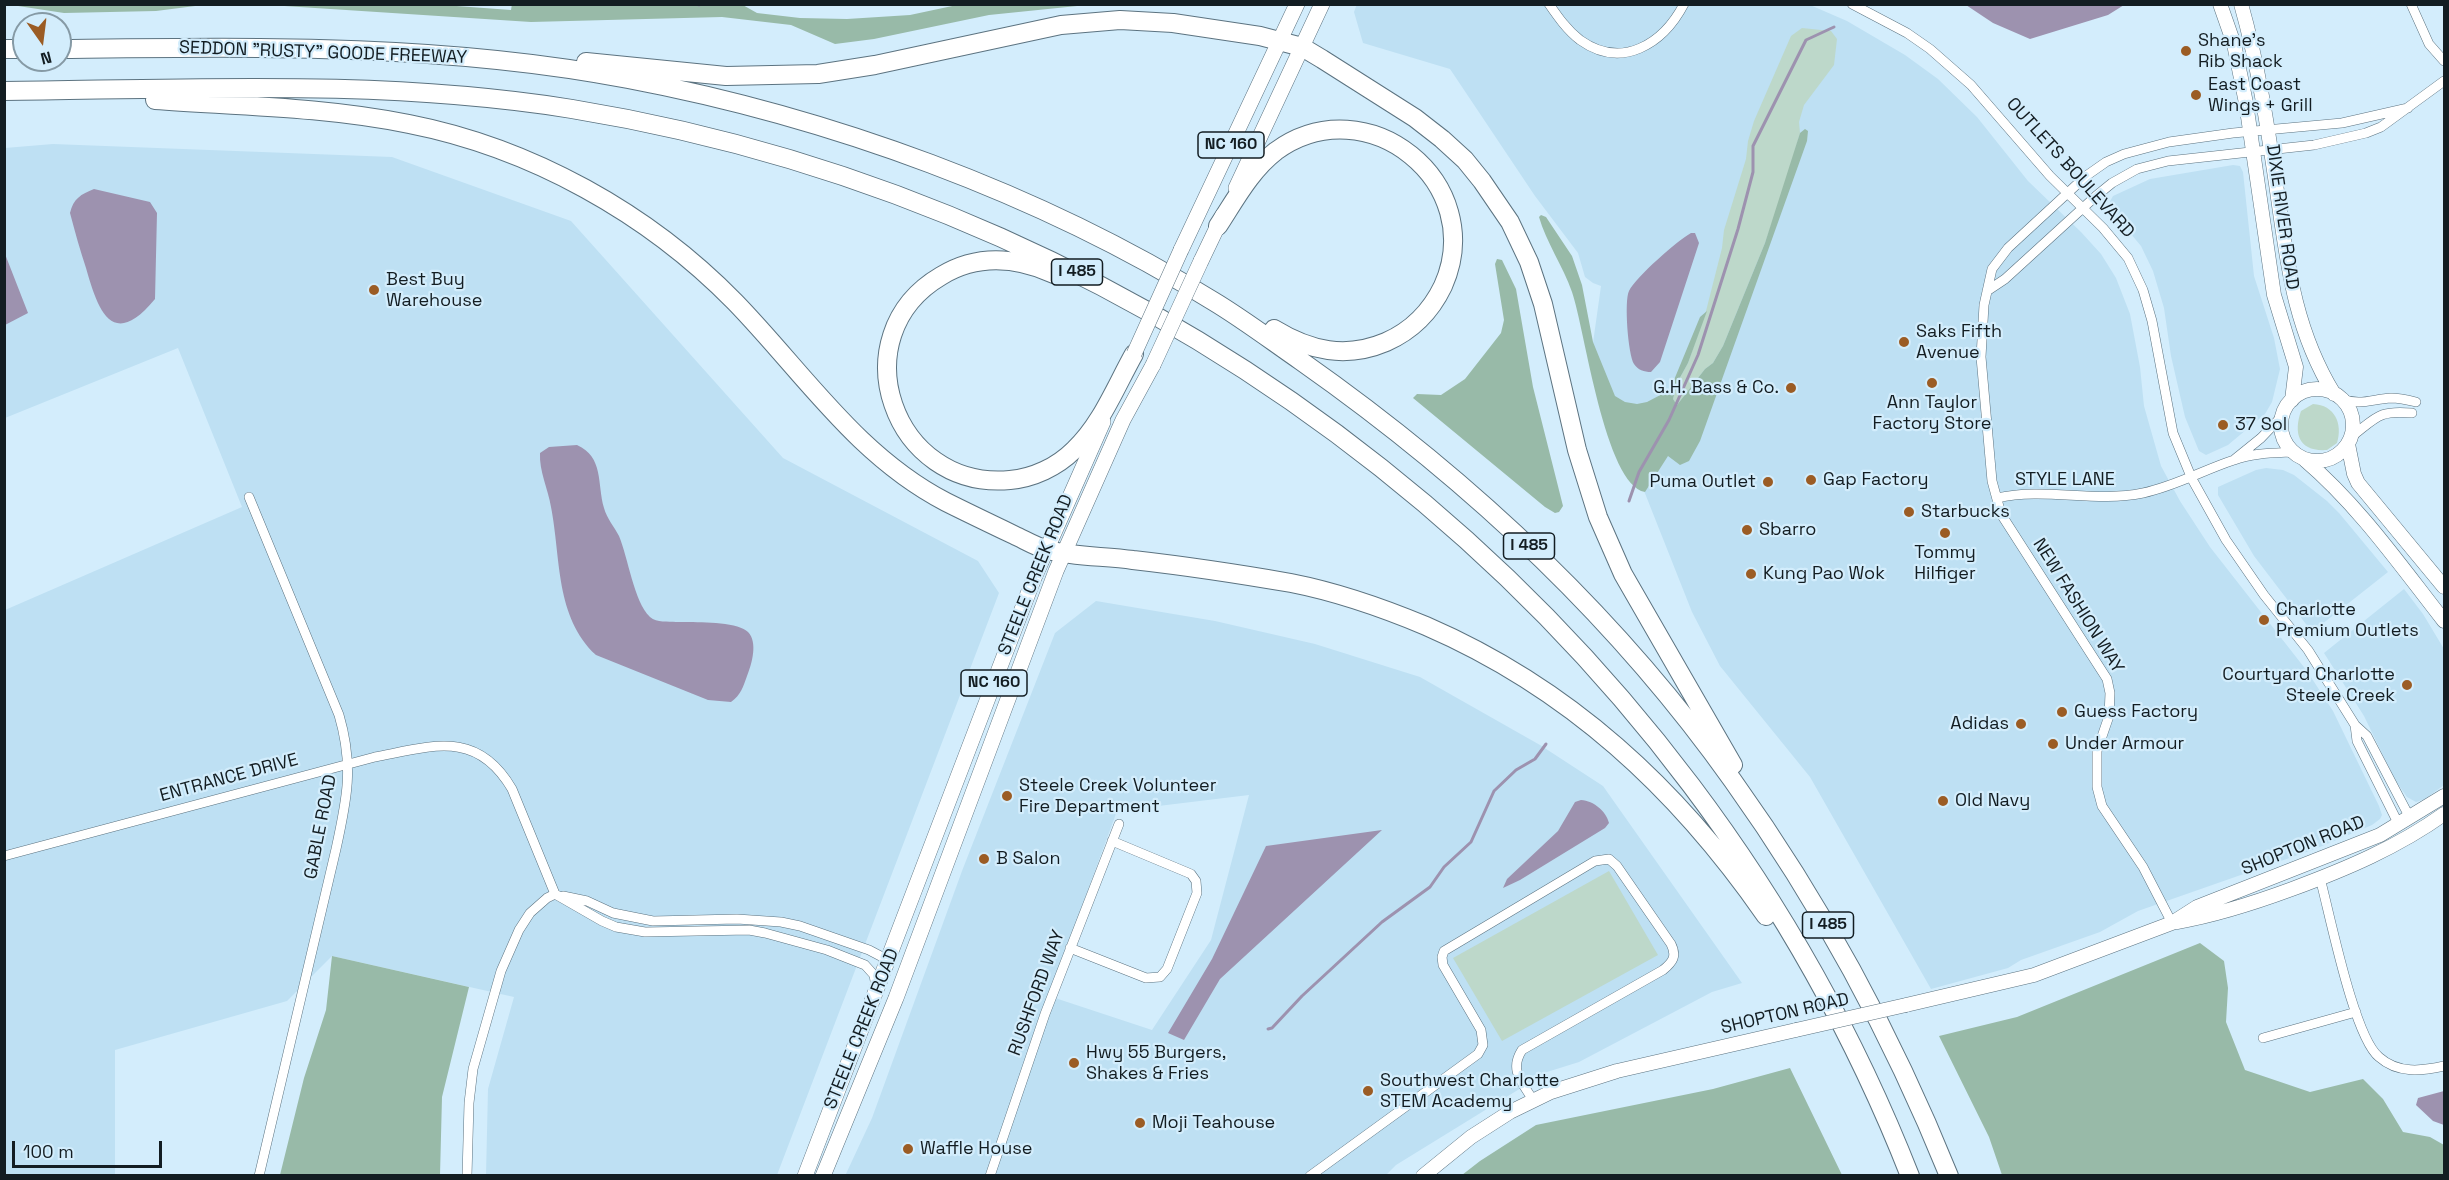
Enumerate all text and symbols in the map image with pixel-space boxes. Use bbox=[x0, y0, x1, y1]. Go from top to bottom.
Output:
north arrow bbox=[12, 12, 72, 72]
place label: Shane's Rib Shack bbox=[2198, 30, 2283, 72]
street label: SEDDON "RUSTY" GOODE FREEWAY bbox=[179, 37, 467, 69]
marker: Shane's Rib Shack bbox=[2179, 44, 2193, 58]
text: N bbox=[38, 47, 54, 69]
place label: East Coast Wings + Grill bbox=[2208, 74, 2313, 116]
marker: East Coast Wings + Grill bbox=[2189, 88, 2203, 102]
street label: OUTLETS BOULEVARD bbox=[2001, 93, 2139, 243]
road number: NC 160 bbox=[1198, 132, 1264, 158]
street label: DIXIE RIVER ROAD bbox=[2261, 143, 2303, 291]
road number: I 485 bbox=[1052, 259, 1102, 285]
place label: Best Buy Warehouse bbox=[386, 269, 482, 312]
marker: Best Buy Warehouse bbox=[367, 283, 381, 297]
place label: Saks Fifth Avenue bbox=[1916, 321, 2002, 364]
marker: Saks Fifth Avenue bbox=[1897, 335, 1911, 349]
marker: Ann Taylor Factory Store bbox=[1925, 376, 1939, 390]
place label: G.H. Bass & Co. bbox=[1653, 377, 1779, 399]
marker: G.H. Bass & Co. bbox=[1784, 381, 1798, 395]
place label: Ann Taylor Factory Store bbox=[1873, 392, 1991, 434]
place label: 37 Sol bbox=[2235, 414, 2287, 436]
marker: 37 Sol bbox=[2216, 418, 2230, 432]
place label: Gap Factory bbox=[1823, 469, 1928, 491]
street label: STYLE LANE bbox=[2015, 469, 2115, 491]
place label: Puma Outlet bbox=[1649, 471, 1756, 493]
marker: Gap Factory bbox=[1804, 473, 1818, 487]
marker: Puma Outlet bbox=[1761, 475, 1775, 489]
street label: STEELE CREEK ROAD bbox=[994, 492, 1078, 658]
place label: Starbucks bbox=[1921, 501, 2010, 523]
marker: Starbucks bbox=[1902, 505, 1916, 519]
place label: Sbarro bbox=[1759, 519, 1816, 541]
marker: Sbarro bbox=[1740, 523, 1754, 537]
marker: Tommy Hilfiger bbox=[1938, 526, 1952, 540]
road number: I 485 bbox=[1504, 533, 1555, 559]
street label: NEW FASHION WAY bbox=[2028, 535, 2128, 677]
place label: Tommy Hilfiger bbox=[1914, 542, 1976, 584]
place label: Kung Pao Wok bbox=[1763, 563, 1885, 585]
marker: Kung Pao Wok bbox=[1744, 567, 1758, 581]
place label: Charlotte Premium Outlets bbox=[2276, 599, 2419, 642]
marker: Charlotte Premium Outlets bbox=[2257, 613, 2271, 627]
place label: Courtyard Charlotte Steele Creek bbox=[2222, 664, 2395, 706]
road number: NC 160 bbox=[961, 670, 1027, 696]
marker: Courtyard Charlotte Steele Creek bbox=[2400, 678, 2414, 692]
place label: Guess Factory bbox=[2074, 701, 2198, 723]
marker: Guess Factory bbox=[2055, 705, 2069, 719]
place label: Adidas bbox=[1950, 713, 2009, 735]
marker: Adidas bbox=[2014, 717, 2028, 731]
place label: Under Armour bbox=[2065, 733, 2184, 755]
marker: Under Armour bbox=[2046, 737, 2060, 751]
street label: ENTRANCE DRIVE bbox=[157, 749, 301, 807]
street label: GABLE ROAD bbox=[300, 773, 342, 881]
place label: Steele Creek Volunteer Fire Department bbox=[1019, 775, 1216, 818]
marker: Steele Creek Volunteer Fire Department bbox=[1000, 789, 1014, 803]
place label: Old Navy bbox=[1955, 790, 2030, 812]
marker: Old Navy bbox=[1936, 794, 1950, 808]
street label: SHOPTON ROAD bbox=[2238, 811, 2368, 881]
place label: B Salon bbox=[996, 848, 1060, 870]
marker: B Salon bbox=[977, 852, 991, 866]
road number: I 485 bbox=[1802, 912, 1854, 938]
street label: RUSHFORD WAY bbox=[1004, 927, 1070, 1059]
street label: STEELE CREEK ROAD bbox=[820, 946, 904, 1112]
street label: SHOPTON ROAD bbox=[1719, 989, 1851, 1039]
place label: Hwy 55 Burgers, Shakes & Fries bbox=[1086, 1042, 1226, 1084]
marker: Hwy 55 Burgers, Shakes & Fries bbox=[1067, 1056, 1081, 1070]
place label: Southwest Charlotte STEM Academy bbox=[1380, 1070, 1559, 1112]
marker: Southwest Charlotte STEM Academy bbox=[1361, 1084, 1375, 1098]
place label: Moji Teahouse bbox=[1152, 1112, 1275, 1134]
marker: Moji Teahouse bbox=[1133, 1116, 1147, 1130]
scale bar bbox=[15, 1129, 165, 1167]
place label: Waffle House bbox=[920, 1138, 1032, 1160]
text: 100 m bbox=[23, 1140, 74, 1163]
marker: Waffle House bbox=[901, 1142, 915, 1156]

